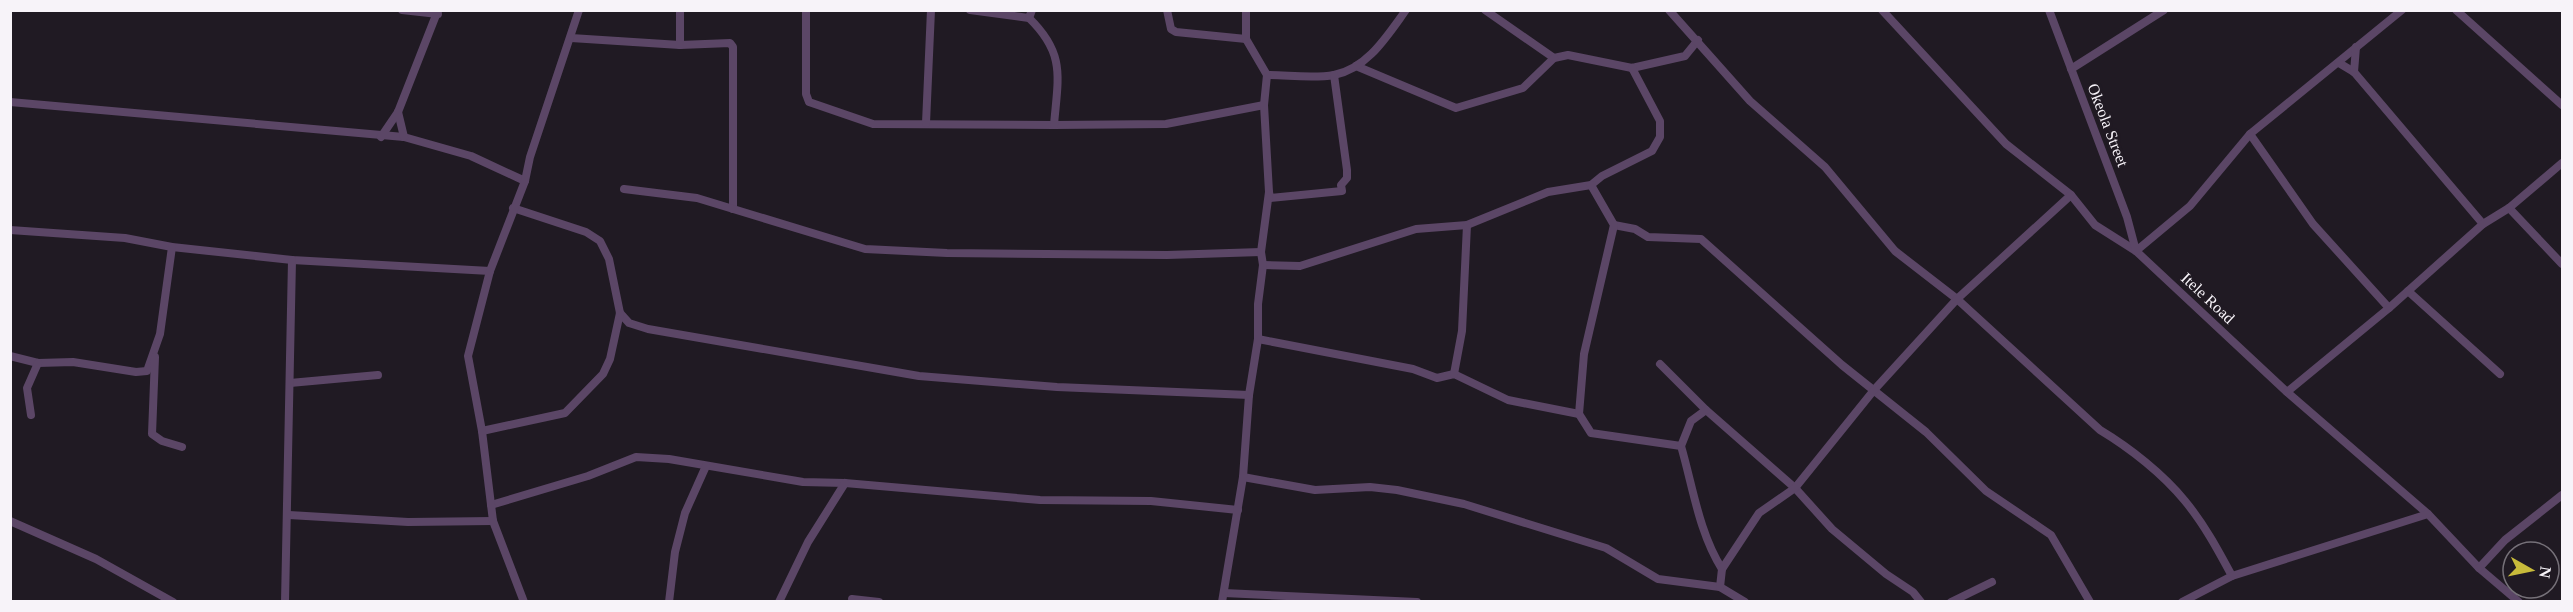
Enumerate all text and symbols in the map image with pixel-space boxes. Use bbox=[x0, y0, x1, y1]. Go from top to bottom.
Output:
street label: Okeola Street bbox=[2084, 81, 2132, 169]
street label: Itele Road bbox=[2178, 269, 2238, 327]
north arrow bbox=[2501, 540, 2561, 600]
text: N bbox=[2536, 565, 2555, 580]

